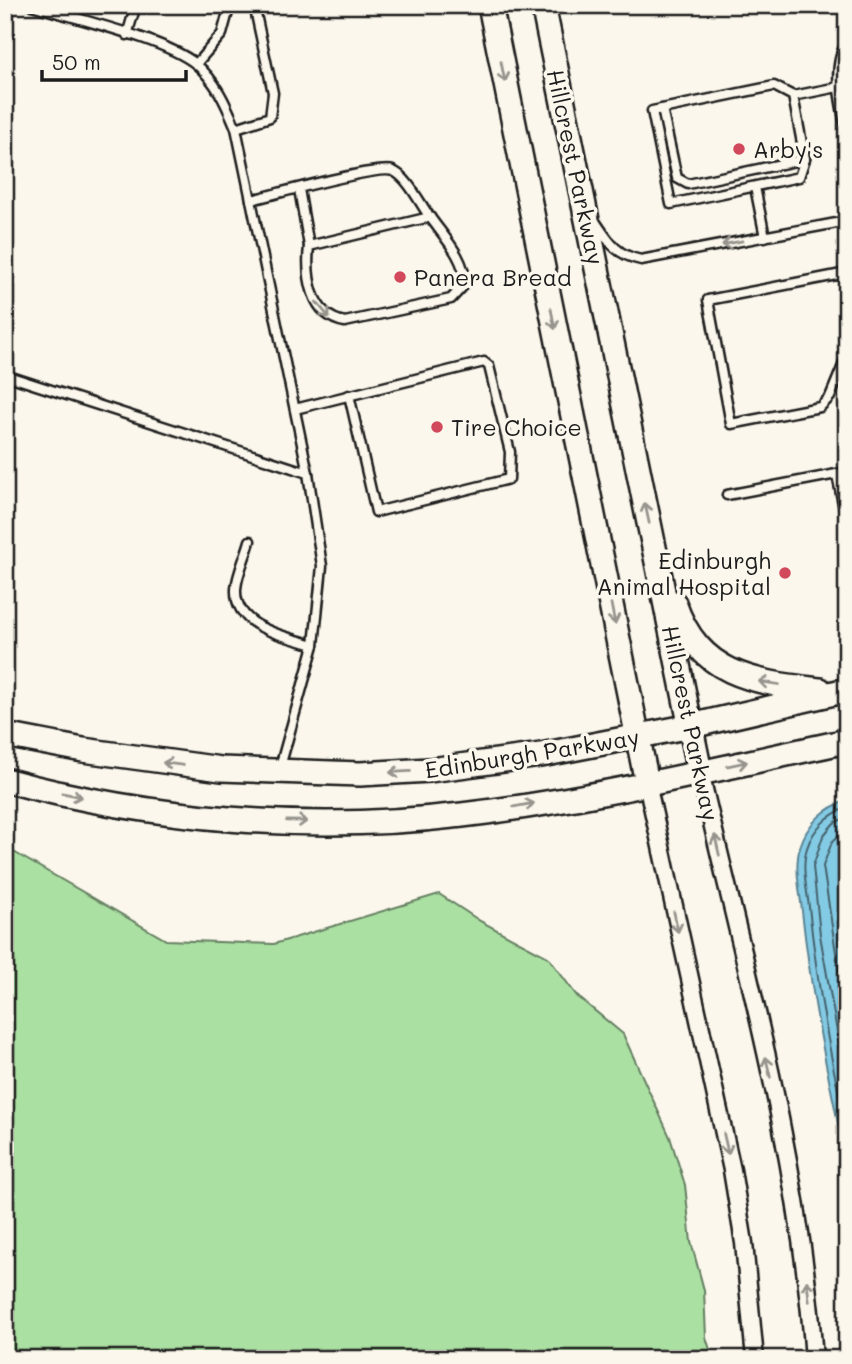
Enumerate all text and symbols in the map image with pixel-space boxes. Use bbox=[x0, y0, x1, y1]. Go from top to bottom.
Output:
scale bar bbox=[42, 38, 186, 82]
text: 50 m bbox=[52, 48, 101, 75]
one-way arrow bbox=[497, 60, 511, 83]
street label: Hillcrest Parkway bbox=[541, 66, 611, 268]
place label: Arby's bbox=[753, 134, 823, 164]
marker: Arby's bbox=[731, 141, 747, 157]
one-way arrow bbox=[721, 237, 744, 251]
place label: Panera Bread bbox=[414, 262, 572, 292]
marker: Panera Bread bbox=[392, 269, 408, 285]
one-way arrow bbox=[316, 300, 331, 318]
one-way arrow bbox=[547, 307, 560, 330]
place label: Tire Choice bbox=[451, 412, 582, 442]
marker: Tire Choice bbox=[429, 419, 445, 435]
one-way arrow bbox=[640, 502, 654, 525]
place label: Edinburgh Animal Hospital bbox=[597, 545, 771, 601]
marker: Edinburgh Animal Hospital bbox=[777, 565, 793, 581]
one-way arrow bbox=[606, 602, 620, 625]
street label: Hillcrest Parkway bbox=[656, 622, 726, 824]
one-way arrow bbox=[758, 676, 781, 689]
street label: Edinburgh Parkway bbox=[423, 721, 641, 785]
one-way arrow bbox=[163, 757, 185, 770]
one-way arrow bbox=[725, 757, 748, 771]
one-way arrow bbox=[389, 765, 412, 778]
one-way arrow bbox=[60, 789, 83, 803]
one-way arrow bbox=[512, 798, 535, 811]
one-way arrow bbox=[286, 815, 309, 828]
one-way arrow bbox=[710, 834, 723, 857]
one-way arrow bbox=[669, 910, 683, 933]
one-way arrow bbox=[761, 1056, 774, 1079]
one-way arrow bbox=[720, 1132, 734, 1155]
one-way arrow bbox=[801, 1280, 814, 1303]

